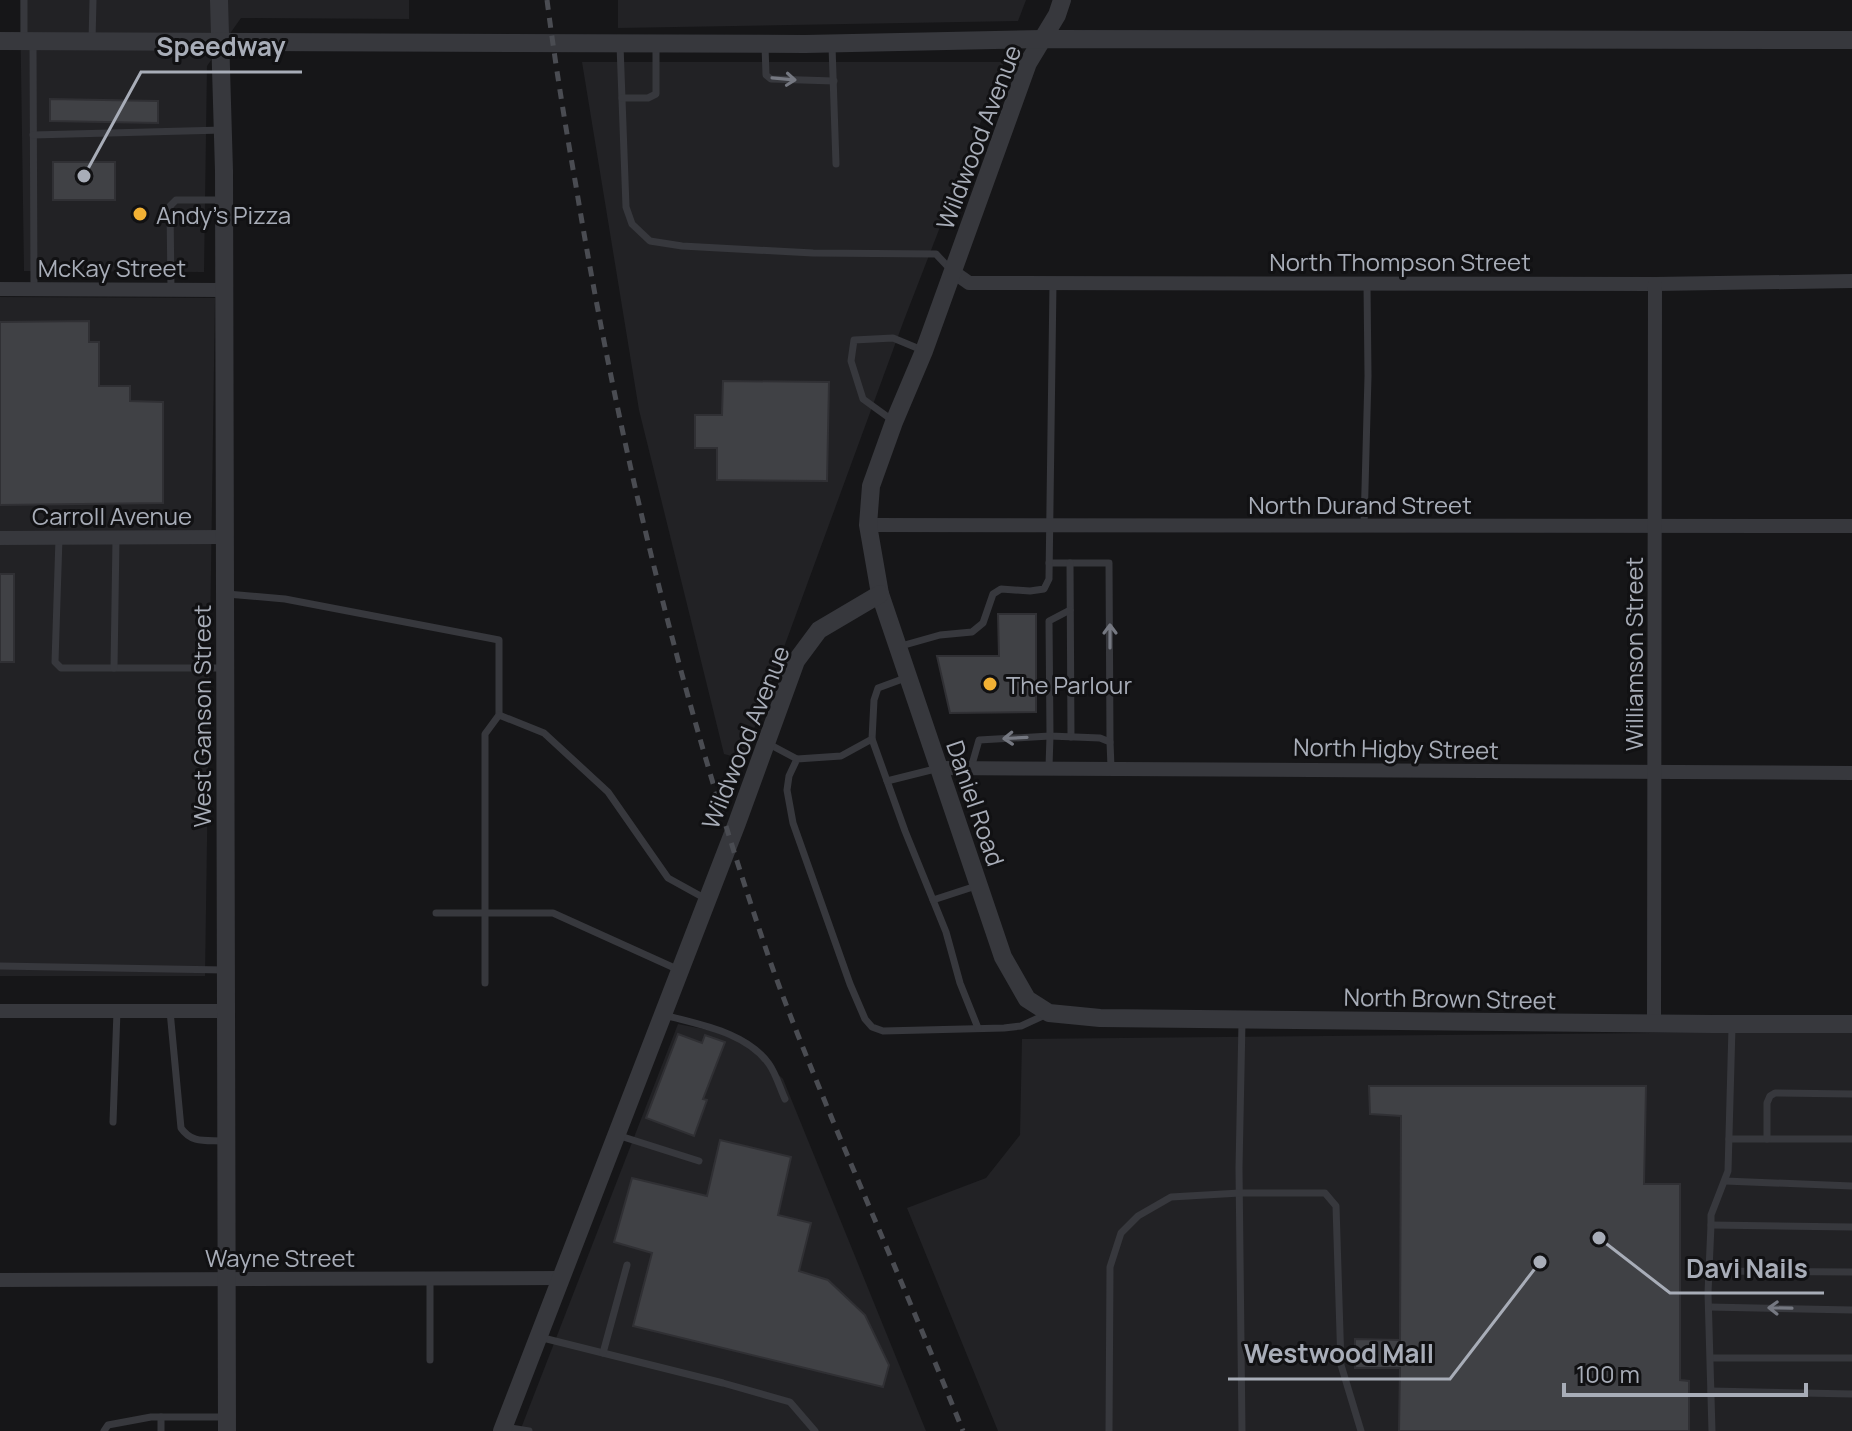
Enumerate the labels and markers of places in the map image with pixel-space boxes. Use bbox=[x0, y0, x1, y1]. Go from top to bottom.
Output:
callout: Speedway bbox=[141, 22, 302, 72]
place label: Andy's Pizza bbox=[156, 198, 291, 231]
marker: Andy's Pizza bbox=[131, 205, 149, 223]
place label: The Parlour bbox=[1006, 668, 1132, 701]
marker: The Parlour bbox=[981, 675, 999, 693]
callout: Davi Nails bbox=[1670, 1243, 1824, 1293]
callout: Westwood Mall bbox=[1228, 1329, 1450, 1379]

